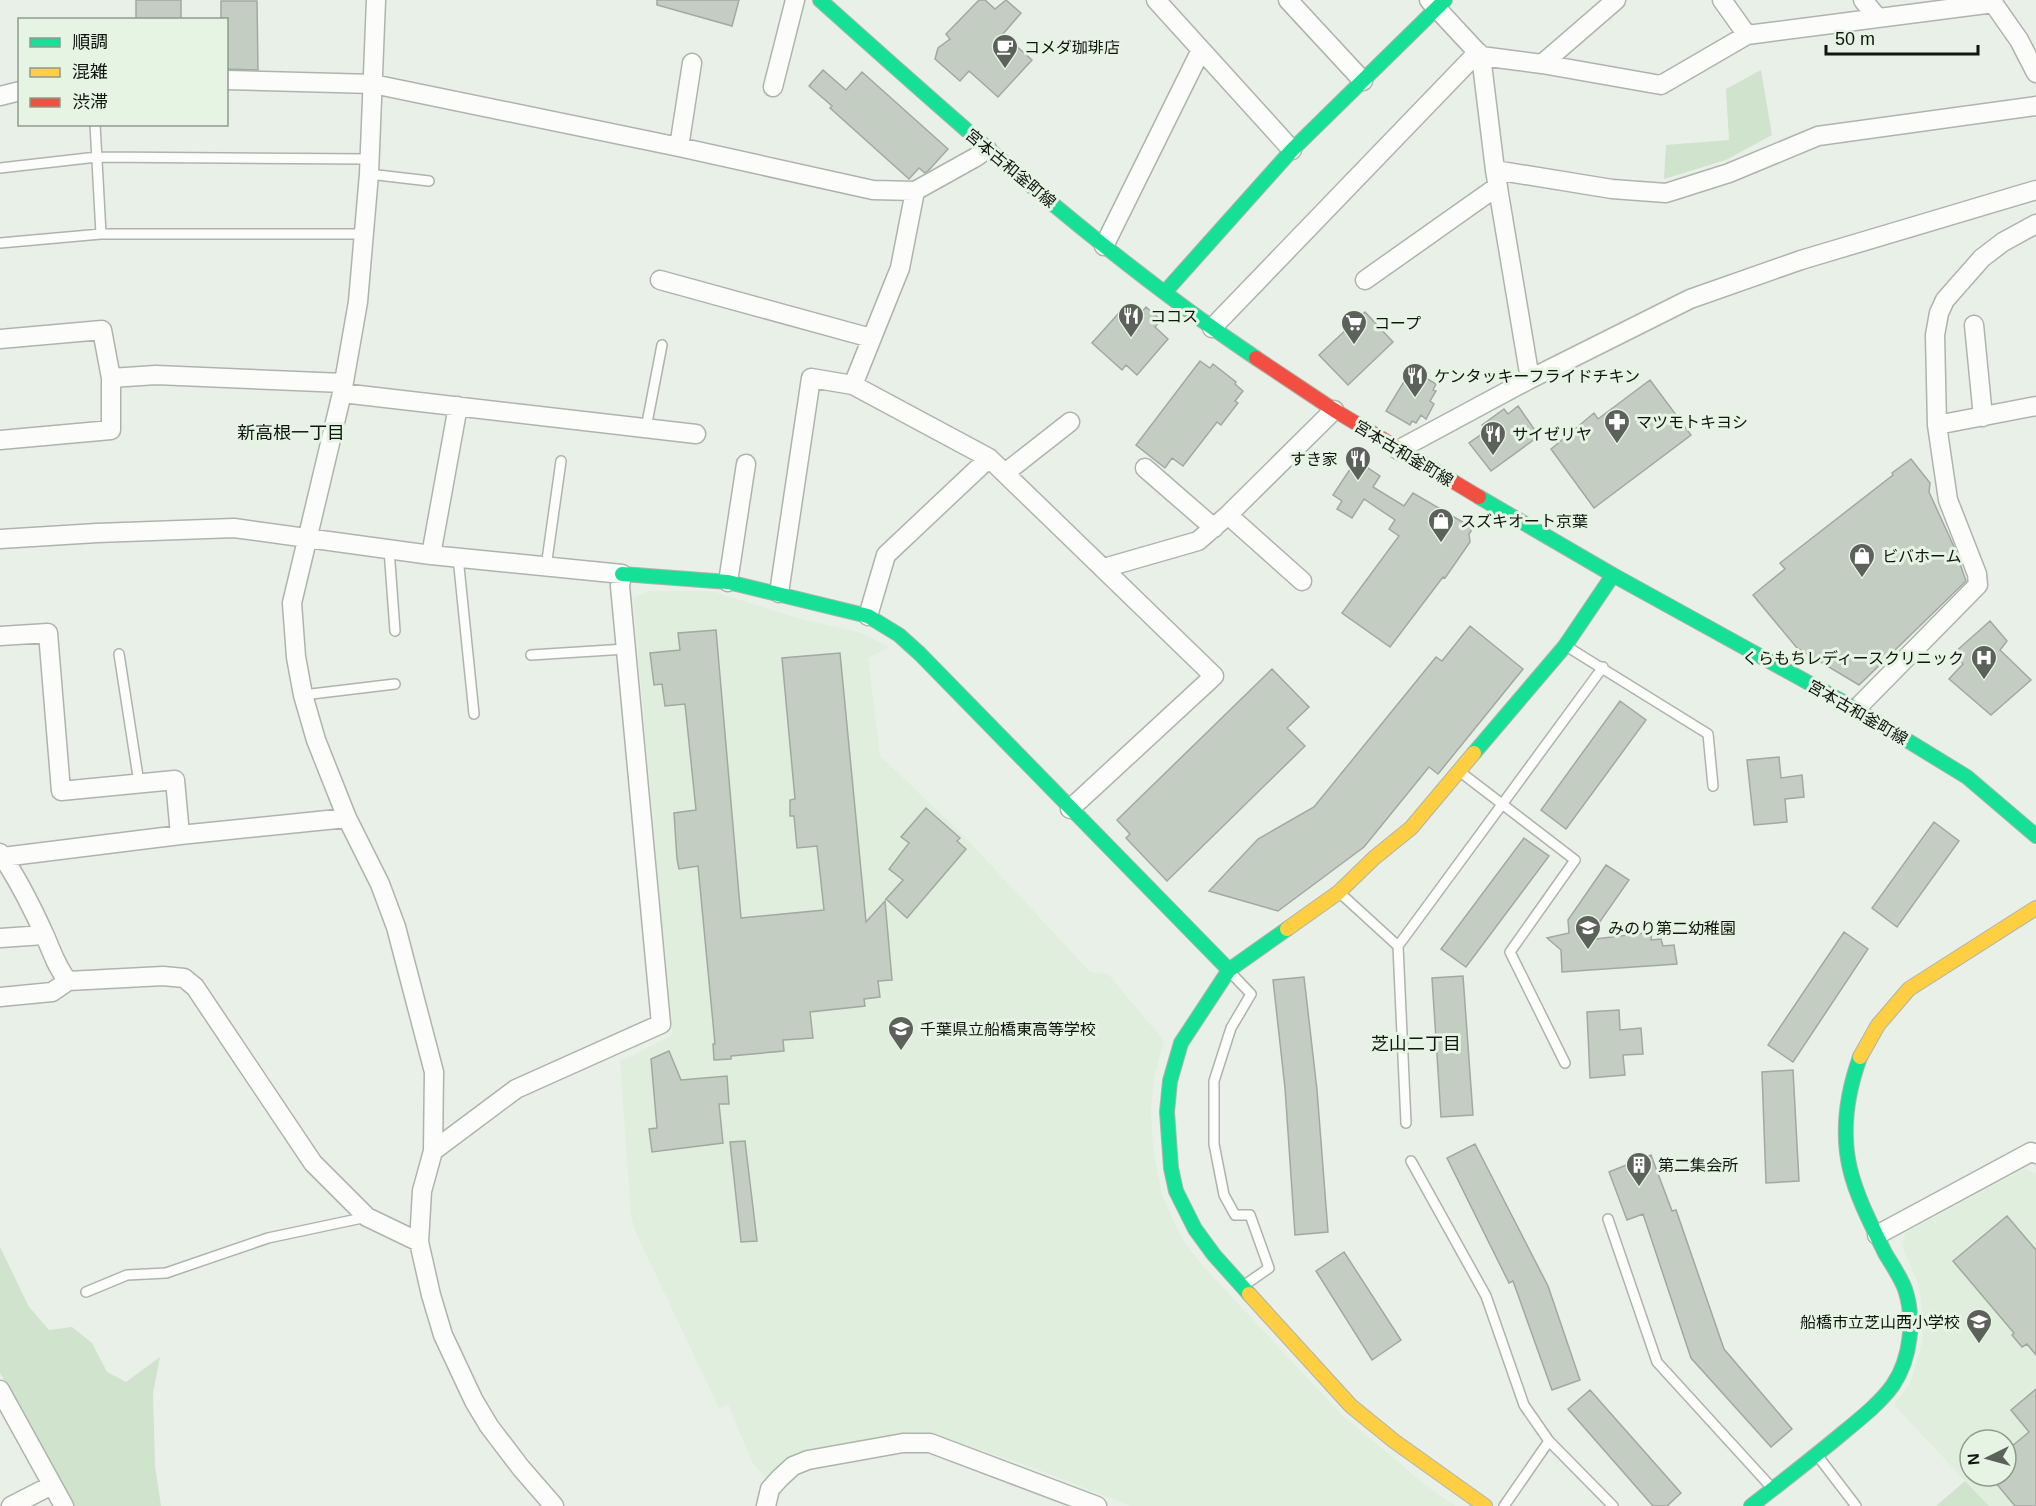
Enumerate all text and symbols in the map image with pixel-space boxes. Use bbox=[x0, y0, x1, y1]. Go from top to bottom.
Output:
legend bbox=[18, 18, 228, 126]
scale bar bbox=[1826, 18, 1978, 56]
text: 50 m bbox=[1835, 29, 1875, 49]
text: 順調 bbox=[72, 32, 108, 52]
cafe icon: コメダ珈琲店 bbox=[990, 32, 1020, 70]
place label: コメダ珈琲店 bbox=[1024, 39, 1120, 56]
text: 混雑 bbox=[72, 62, 108, 82]
text: 渋滞 bbox=[72, 92, 108, 112]
street label: 宮本古和釜町線 bbox=[962, 126, 1059, 211]
restaurant icon: ココス bbox=[1116, 301, 1146, 339]
place label: ココス bbox=[1150, 308, 1198, 325]
supermarket icon: コープ bbox=[1339, 308, 1369, 346]
place label: コープ bbox=[1374, 315, 1421, 332]
restaurant icon: ケンタッキーフライドチキン bbox=[1400, 361, 1430, 399]
place label: ケンタッキーフライドチキン bbox=[1434, 368, 1640, 385]
pharmacy icon: マツモトキヨシ bbox=[1602, 407, 1632, 445]
place label: マツモトキヨシ bbox=[1636, 414, 1748, 431]
street label: 宮本古和釜町線 bbox=[1351, 417, 1456, 490]
restaurant icon: サイゼリヤ bbox=[1478, 419, 1508, 457]
district label: 新高根一丁目 bbox=[237, 423, 345, 443]
place label: サイゼリヤ bbox=[1512, 426, 1592, 443]
restaurant icon: すき家 bbox=[1343, 444, 1373, 482]
place label: すき家 bbox=[1290, 451, 1338, 468]
shop icon: スズキオート京葉 bbox=[1426, 506, 1456, 544]
place label: スズキオート京葉 bbox=[1460, 513, 1588, 530]
shop icon: ビバホーム bbox=[1847, 541, 1877, 579]
place label: ビバホーム bbox=[1882, 548, 1962, 565]
hospital icon: くらもちレディースクリニック bbox=[1969, 643, 1999, 681]
place label: くらもちレディースクリニック bbox=[1742, 650, 1964, 667]
street label: 宮本古和釜町線 bbox=[1805, 677, 1911, 748]
school or university icon: みのり第二幼稚園 bbox=[1573, 913, 1603, 951]
place label: みのり第二幼稚園 bbox=[1608, 920, 1736, 937]
school or university icon: 千葉県立船橋東高等学校 bbox=[886, 1014, 916, 1052]
place label: 千葉県立船橋東高等学校 bbox=[920, 1021, 1096, 1038]
district label: 芝山二丁目 bbox=[1371, 1034, 1461, 1054]
building icon: 第二集会所 bbox=[1624, 1150, 1654, 1188]
place label: 第二集会所 bbox=[1658, 1157, 1738, 1174]
school or university icon: 船橋市立芝山西小学校 bbox=[1964, 1307, 1994, 1345]
place label: 船橋市立芝山西小学校 bbox=[1800, 1314, 1960, 1331]
north arrow bbox=[1958, 1428, 2018, 1488]
text: N bbox=[1965, 1453, 1983, 1466]

